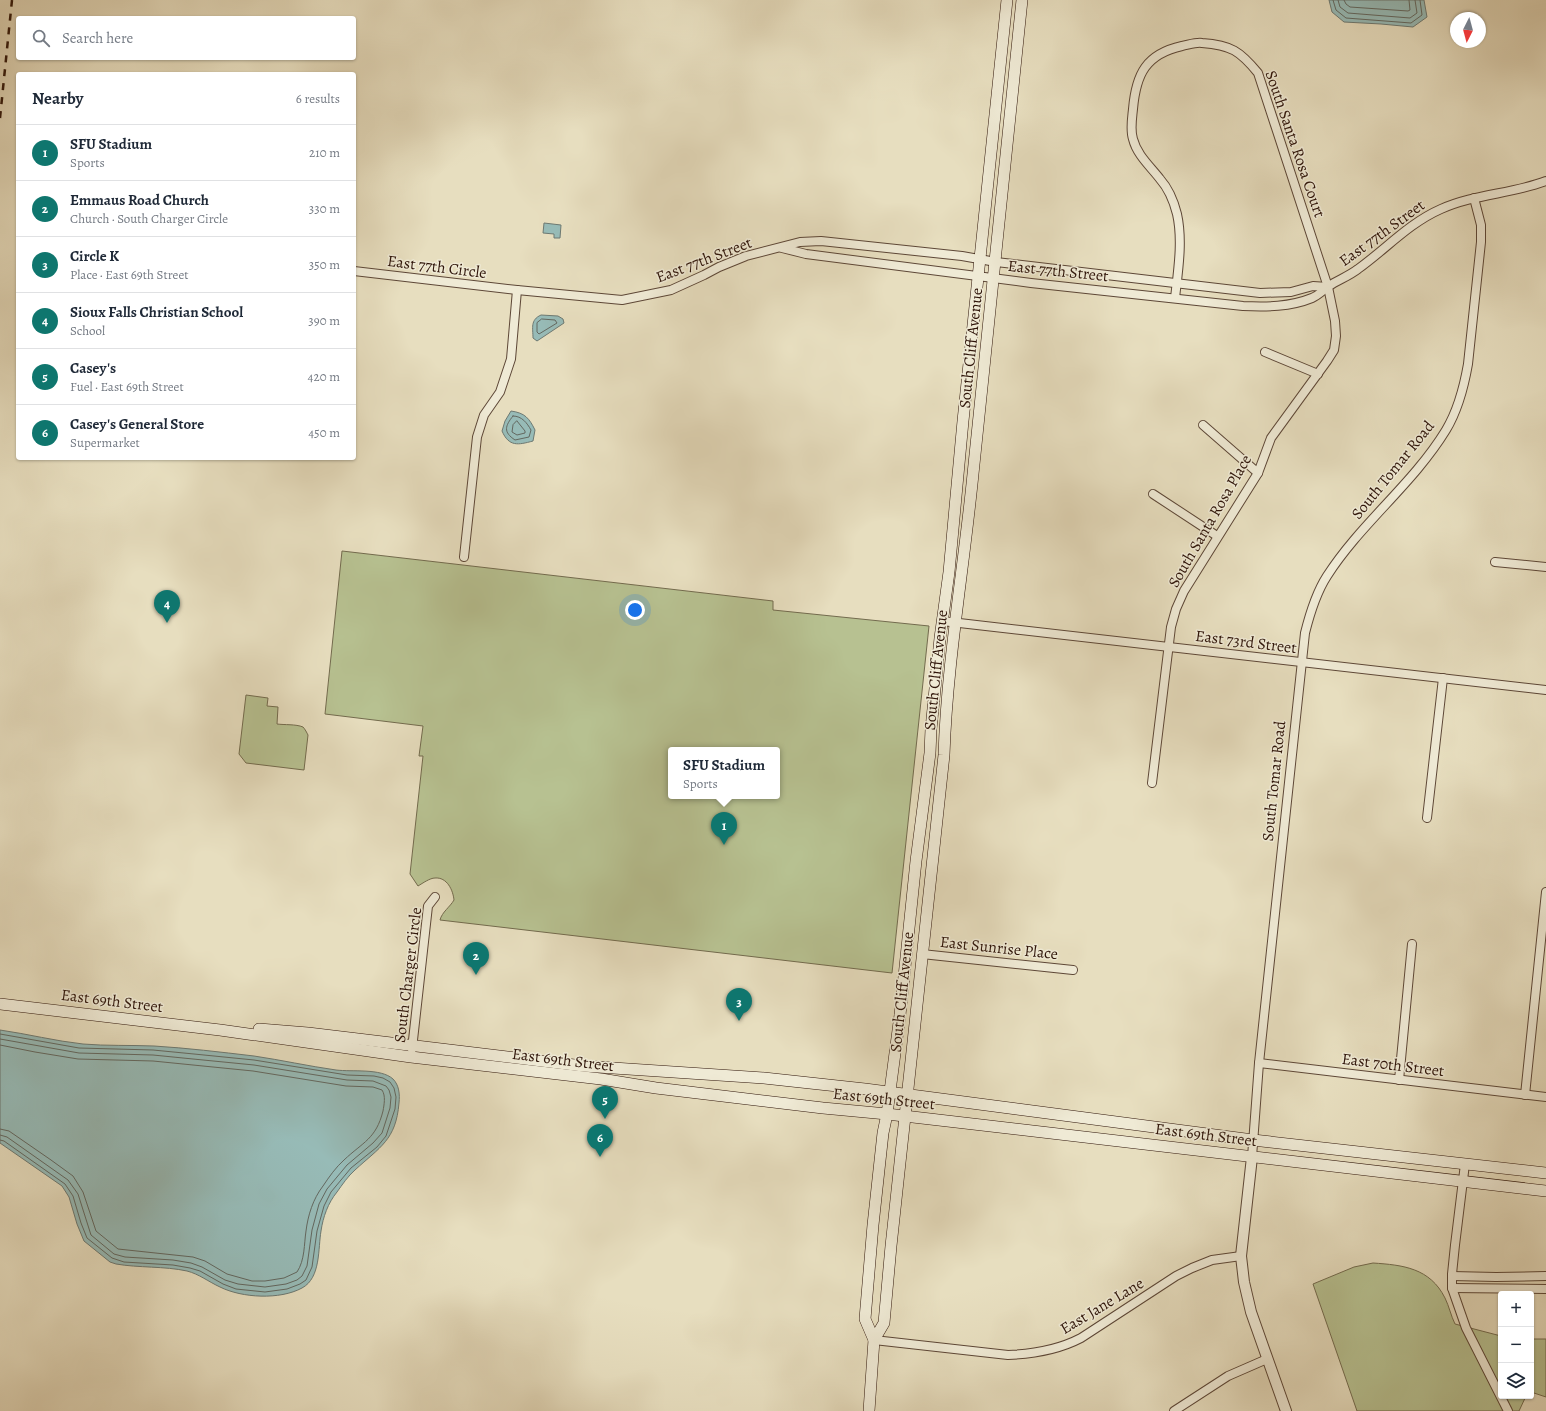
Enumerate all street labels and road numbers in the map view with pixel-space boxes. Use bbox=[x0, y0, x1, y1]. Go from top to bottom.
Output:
street label: South Santa Rosa Court bbox=[1260, 68, 1330, 220]
street label: East 77th Street bbox=[1335, 194, 1429, 272]
street label: East 77th Street bbox=[653, 232, 755, 288]
street label: East 77th Circle bbox=[386, 250, 488, 284]
street label: East 77th Street bbox=[1007, 255, 1109, 287]
street label: South Cliff Avenue bbox=[954, 287, 988, 409]
street label: South Tomar Road bbox=[1346, 416, 1440, 524]
street label: South Santa Rosa Place bbox=[1163, 450, 1257, 592]
street label: South Cliff Avenue bbox=[919, 609, 953, 731]
street label: East 73rd Street bbox=[1194, 625, 1298, 659]
street label: South Tomar Road bbox=[1257, 719, 1291, 842]
street label: South Charger Circle bbox=[389, 906, 427, 1044]
street label: South Cliff Avenue bbox=[885, 931, 919, 1053]
street label: East Sunrise Place bbox=[939, 931, 1059, 965]
street label: East 69th Street bbox=[60, 984, 164, 1018]
street label: East 69th Street bbox=[511, 1043, 615, 1077]
street label: East 70th Street bbox=[1341, 1048, 1445, 1082]
street label: East 69th Street bbox=[832, 1083, 936, 1115]
street label: East 69th Street bbox=[1154, 1118, 1258, 1152]
street label: East Jane Lane bbox=[1056, 1272, 1148, 1340]

